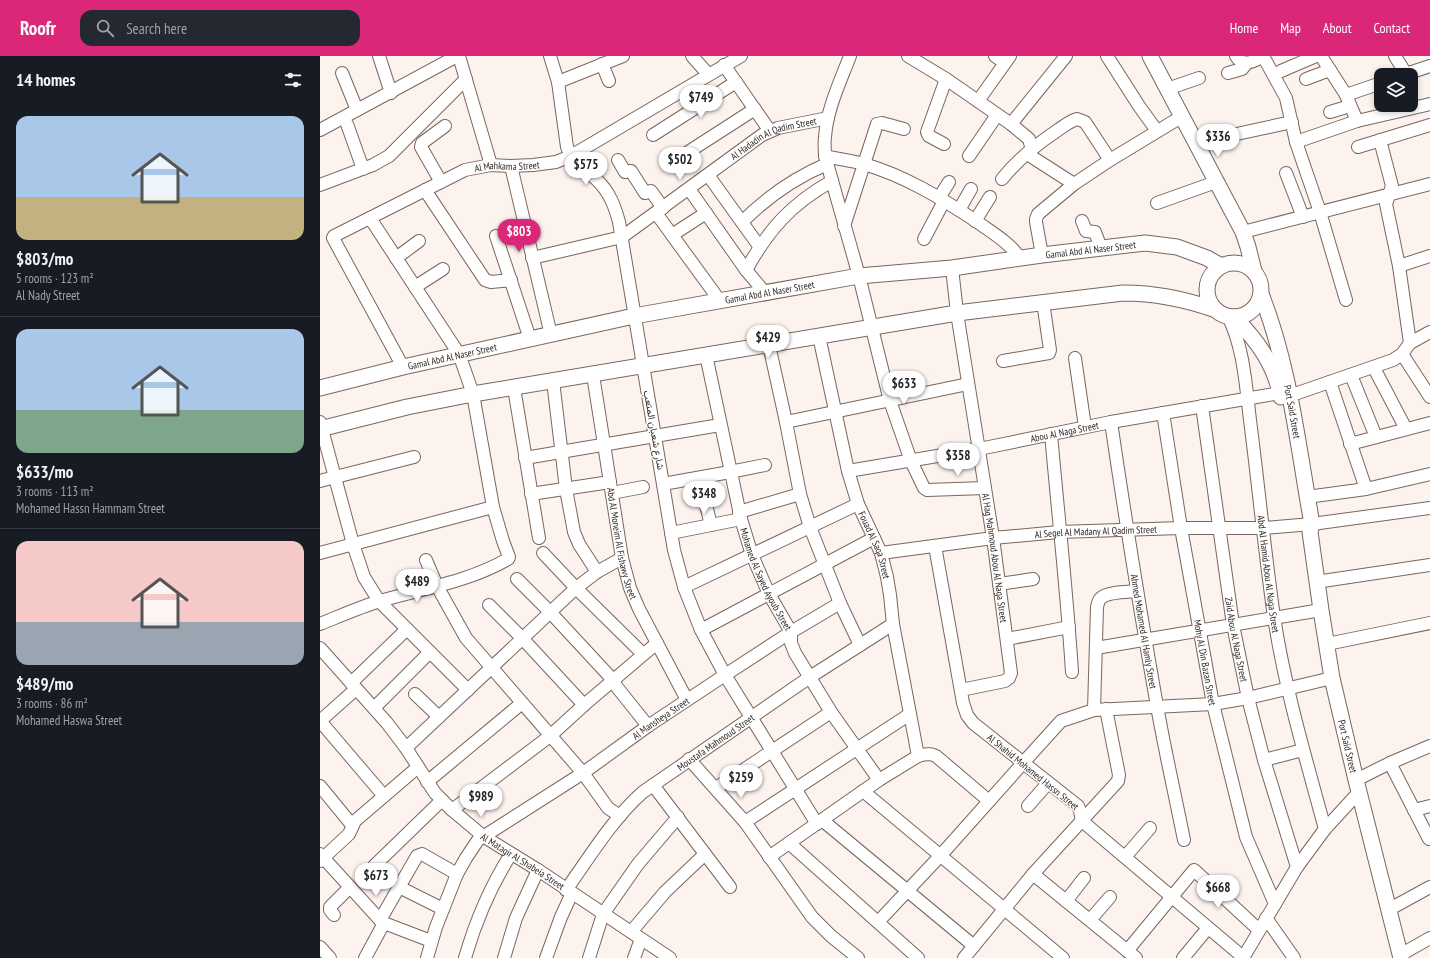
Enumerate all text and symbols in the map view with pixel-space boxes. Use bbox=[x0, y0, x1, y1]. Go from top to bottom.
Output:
search box bbox=[80, 10, 360, 46]
text: Roofr bbox=[20, 16, 56, 40]
icon: search bbox=[94, 17, 116, 39]
text: Search here bbox=[126, 19, 187, 38]
text: Home bbox=[1230, 19, 1258, 37]
text: Map bbox=[1280, 19, 1301, 37]
text: About bbox=[1323, 19, 1352, 37]
text: Contact bbox=[1374, 19, 1410, 37]
map controls bbox=[1374, 68, 1418, 112]
button: layers bbox=[1374, 68, 1418, 112]
text: 14 homes bbox=[16, 69, 75, 91]
icon: filters bbox=[282, 69, 304, 91]
pin: $749 bbox=[677, 85, 725, 119]
text: $749 bbox=[689, 89, 713, 106]
street label: Al Hadadin Al Qadim Street bbox=[728, 114, 818, 162]
pin: $336 bbox=[1194, 124, 1242, 158]
text: $336 bbox=[1206, 128, 1230, 145]
icon: home bbox=[124, 142, 196, 214]
pin: $502 bbox=[656, 147, 704, 181]
text: $502 bbox=[668, 151, 692, 168]
pin: $575 bbox=[562, 152, 610, 186]
text: $575 bbox=[574, 156, 598, 173]
street label: Al Mahkama Street bbox=[473, 158, 540, 175]
pin: $803 bbox=[495, 219, 543, 253]
text: $803 bbox=[507, 223, 531, 240]
street label: Gamal Abd Al Naser Street bbox=[1045, 238, 1137, 261]
text: $803/mo bbox=[16, 248, 73, 270]
text: 5 rooms · 123 m² bbox=[16, 270, 94, 287]
street label: Gamal Abd Al Naser Street bbox=[724, 277, 816, 306]
text: Al Nady Street bbox=[16, 287, 80, 304]
pin: $429 bbox=[744, 325, 792, 359]
text: $429 bbox=[756, 329, 780, 346]
street label: Gamal Abd Al Naser Street bbox=[407, 340, 498, 372]
icon: home bbox=[124, 355, 196, 427]
pin: $633 bbox=[880, 371, 928, 405]
text: $633 bbox=[892, 375, 916, 392]
street label: Port Said Street bbox=[1281, 384, 1304, 440]
street label: شارع شعبان المتعب bbox=[641, 389, 667, 471]
street label: Abou Al Naga Street bbox=[1029, 418, 1100, 445]
pin: $358 bbox=[934, 443, 982, 477]
text: $358 bbox=[946, 447, 970, 464]
text: $633/mo bbox=[16, 461, 73, 483]
pin: $348 bbox=[680, 481, 728, 515]
text: 3 rooms · 113 m² bbox=[16, 483, 94, 500]
text: $348 bbox=[692, 485, 716, 502]
street label: Abd Al Moneim Al Fishawy Street bbox=[604, 487, 641, 601]
street label: Al Hag Mahmoud Abou Al Naga Street bbox=[979, 492, 1011, 624]
text: Mohamed Hassn Hammam Street bbox=[16, 500, 165, 517]
street label: Fouad Al Saqa Street bbox=[856, 509, 894, 580]
street label: Abd Al Hamid Abou Al Naga Street bbox=[1255, 515, 1283, 634]
street label: Al Segel Al Madany Al Qadim Street bbox=[1034, 522, 1157, 541]
street label: Mohamed Al Sayed Ayoub Street bbox=[738, 526, 795, 633]
icon: home bbox=[124, 567, 196, 639]
pin: $489 bbox=[393, 569, 441, 603]
text: $489 bbox=[405, 573, 429, 590]
street label: Ahmed Mohamed Al Hamly Street bbox=[1128, 573, 1160, 690]
street label: Zaid Abou Al Naga Street bbox=[1223, 596, 1251, 683]
street label: Mohy Al Din Bazan Street bbox=[1191, 618, 1220, 707]
text: $489/mo bbox=[16, 673, 73, 695]
street label: Al Mansheya Street bbox=[629, 694, 692, 742]
text: 3 rooms · 86 m² bbox=[16, 695, 88, 712]
street label: Moustafa Mahmoud Street bbox=[674, 711, 757, 773]
text: Mohamed Haswa Street bbox=[16, 712, 122, 729]
street label: Port Said Street bbox=[1336, 718, 1361, 774]
street label: Al Shahid Mohamed Hassn Street bbox=[984, 731, 1082, 813]
pin: $259 bbox=[717, 765, 765, 799]
text: $259 bbox=[729, 769, 753, 786]
pin: $989 bbox=[457, 784, 505, 818]
text: $989 bbox=[469, 788, 493, 805]
street label: Al Matagir Al Shabeia Street bbox=[478, 830, 567, 893]
pin: $673 bbox=[352, 863, 400, 897]
text: $673 bbox=[364, 867, 388, 884]
pin: $668 bbox=[1194, 875, 1242, 909]
text: $668 bbox=[1206, 879, 1230, 896]

